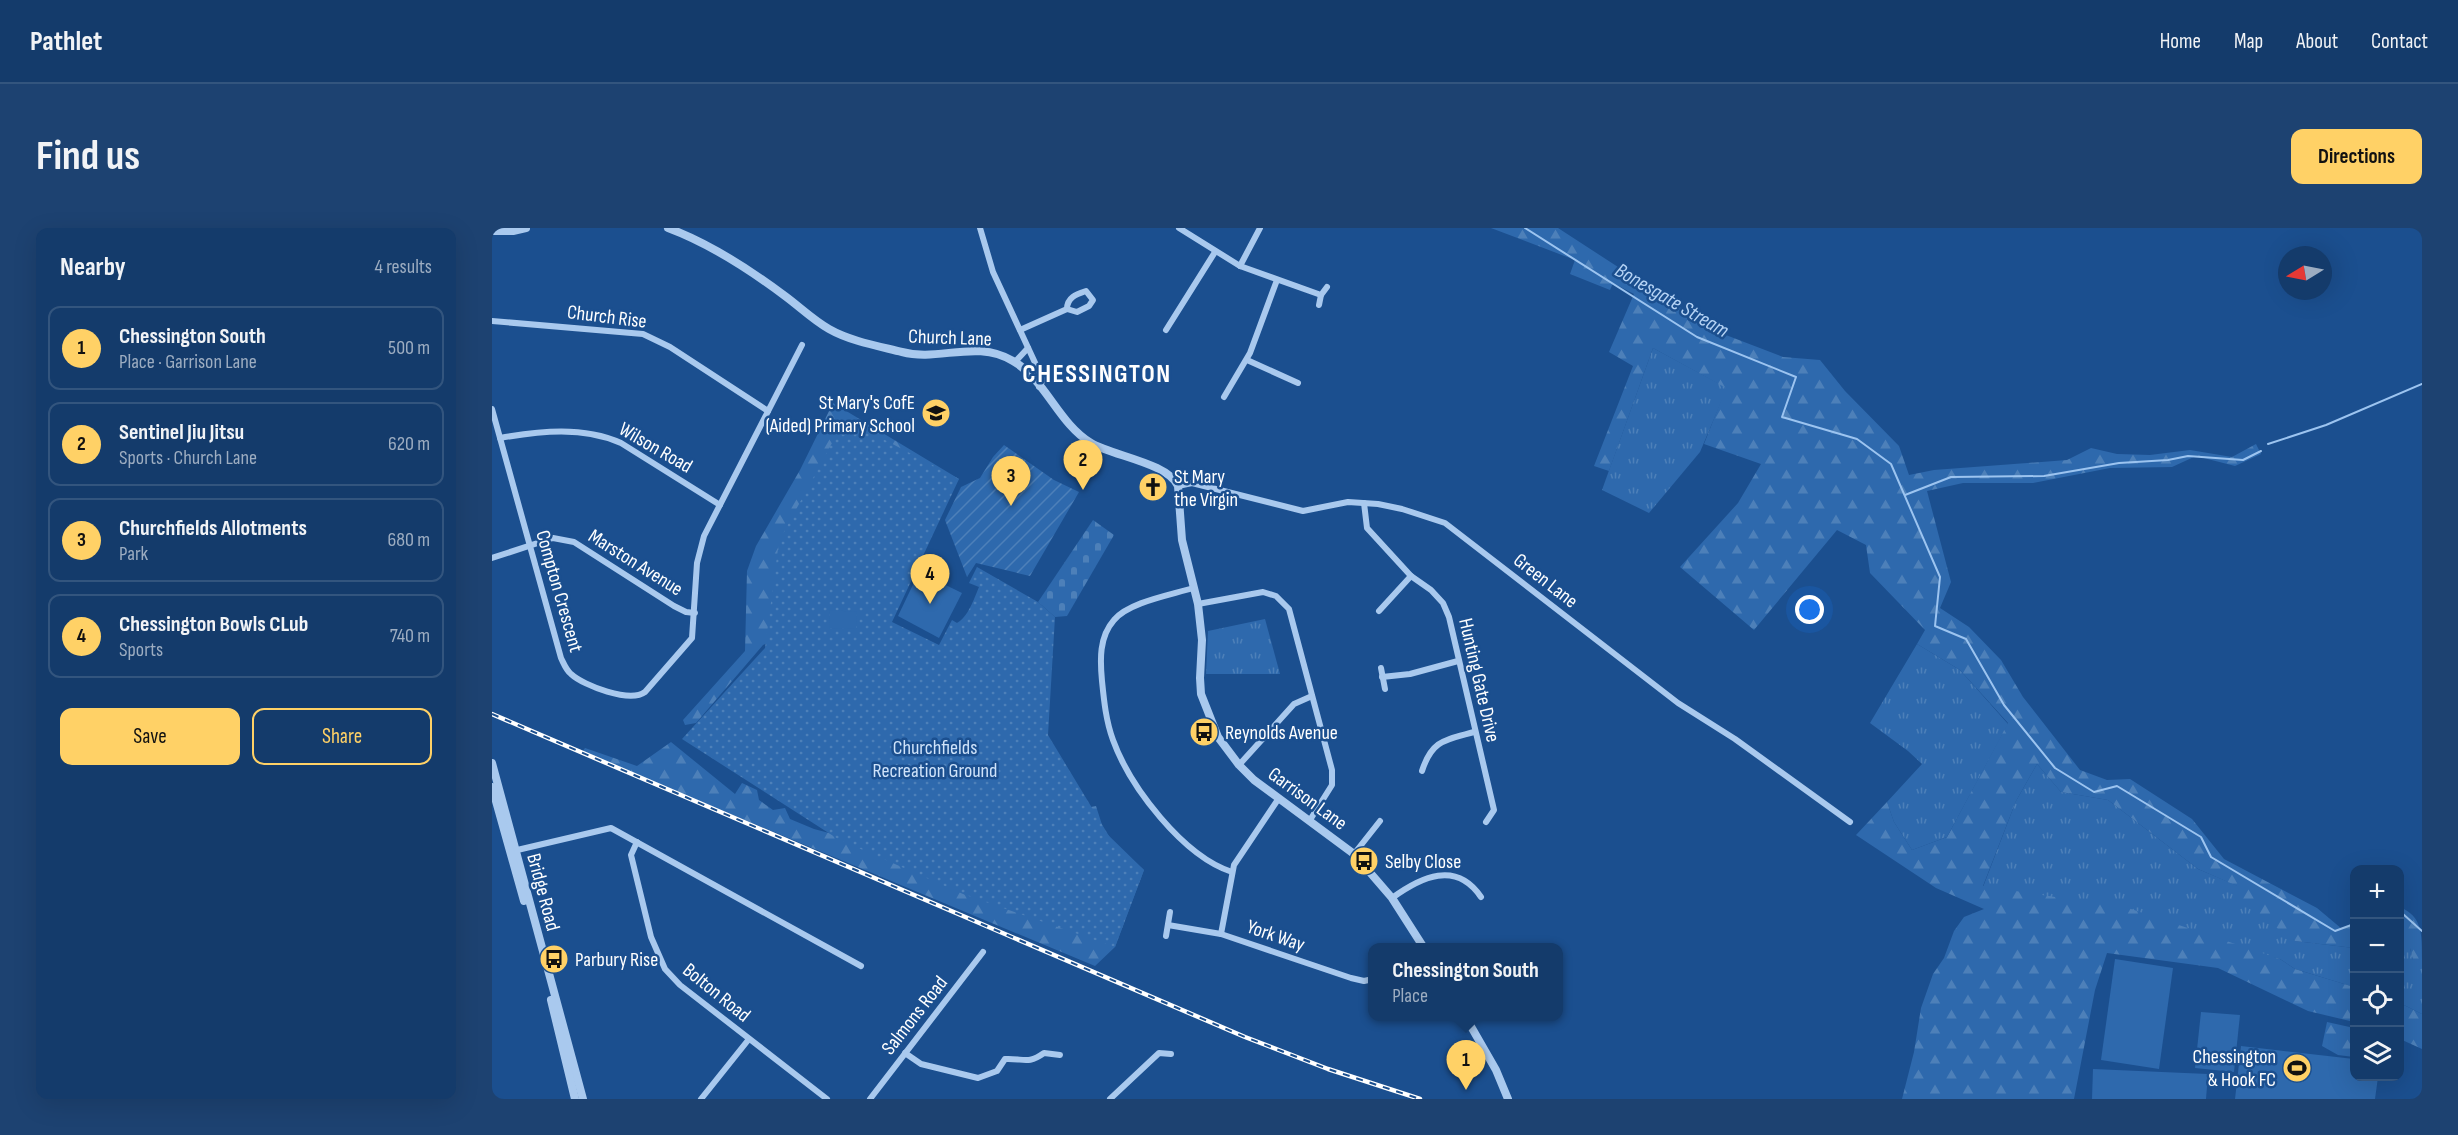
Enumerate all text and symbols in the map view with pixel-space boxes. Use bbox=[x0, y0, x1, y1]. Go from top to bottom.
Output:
text: Pathlet bbox=[30, 25, 102, 58]
text: Home bbox=[2160, 29, 2201, 54]
text: Map bbox=[2234, 29, 2263, 54]
text: About bbox=[2296, 29, 2338, 54]
text: Contact bbox=[2371, 29, 2428, 54]
button: Directions bbox=[2291, 129, 2422, 184]
text: Find us bbox=[36, 131, 140, 182]
north arrow bbox=[2278, 246, 2332, 300]
text: Nearby bbox=[60, 252, 126, 283]
text: 4 results bbox=[375, 255, 432, 279]
water label: Bonesgate Stream bbox=[1610, 258, 1733, 343]
street label: Church Rise bbox=[566, 300, 648, 334]
text: Chessington South bbox=[119, 323, 266, 350]
street label: Church Lane bbox=[908, 325, 992, 351]
text: 1 bbox=[78, 336, 85, 360]
text: 500 m bbox=[388, 336, 430, 360]
text: Place · Garrison Lane bbox=[119, 350, 257, 374]
district label: CHESSINGTON bbox=[1022, 359, 1172, 390]
place label: St Mary's CofE (Aided) Primary School bbox=[765, 391, 915, 438]
school or university icon: St Mary's CofE (Aided) Primary School bbox=[920, 397, 952, 429]
street label: Wilson Road bbox=[614, 417, 697, 479]
text: Sentinel Jiu Jitsu bbox=[119, 419, 244, 446]
text: 2 bbox=[77, 432, 86, 456]
text: 620 m bbox=[388, 432, 430, 456]
pin: 2 bbox=[1064, 440, 1102, 490]
text: Sports · Church Lane bbox=[119, 446, 257, 470]
pin: 3 bbox=[992, 456, 1030, 506]
place label: St Mary the Virgin bbox=[1174, 465, 1238, 512]
church icon: St Mary the Virgin bbox=[1137, 471, 1169, 503]
text: Churchfields Allotments bbox=[119, 515, 307, 542]
street label: Marston Avenue bbox=[584, 524, 687, 601]
street label: Compton Crescent bbox=[530, 527, 588, 655]
text: 3 bbox=[77, 528, 86, 552]
text: 680 m bbox=[388, 528, 430, 552]
text: Park bbox=[119, 542, 148, 566]
street label: Green Lane bbox=[1508, 548, 1582, 613]
pin: 4 bbox=[910, 554, 950, 604]
your location bbox=[1795, 595, 1824, 624]
text: Chessington Bowls CLub bbox=[119, 611, 308, 638]
street label: Hunting Gate Drive bbox=[1453, 616, 1505, 745]
text: 4 bbox=[77, 624, 86, 648]
text: 740 m bbox=[390, 624, 430, 648]
text: Sports bbox=[119, 638, 163, 662]
button: Save bbox=[60, 708, 240, 765]
button: Share bbox=[252, 708, 432, 765]
bus stop icon: Reynolds Avenue bbox=[1188, 716, 1220, 748]
place label: Reynolds Avenue bbox=[1225, 721, 1338, 745]
park label: Churchfields Recreation Ground bbox=[873, 736, 997, 783]
street label: Garrison Lane bbox=[1263, 762, 1352, 835]
bus stop icon: Selby Close bbox=[1348, 845, 1380, 877]
place label: Selby Close bbox=[1385, 850, 1461, 874]
street label: Bridge Road bbox=[521, 851, 565, 934]
map controls bbox=[2350, 865, 2404, 1081]
button: + bbox=[2350, 865, 2404, 919]
street label: York Way bbox=[1243, 915, 1308, 957]
button: − bbox=[2350, 919, 2404, 973]
bus stop icon: Parbury Rise bbox=[538, 943, 570, 975]
popup bbox=[1368, 943, 1563, 1021]
place label: Parbury Rise bbox=[575, 948, 658, 972]
text: Chessington South bbox=[1392, 957, 1539, 984]
street label: Bolton Road bbox=[678, 958, 755, 1027]
street label: Salmons Road bbox=[877, 971, 953, 1060]
button: locate bbox=[2350, 973, 2404, 1027]
text: Place bbox=[1392, 984, 1428, 1008]
button: layers bbox=[2350, 1027, 2404, 1081]
pin: 1 bbox=[1446, 1040, 1486, 1090]
place label: Chessington & Hook FC bbox=[2193, 1045, 2276, 1092]
sports icon: Chessington & Hook FC bbox=[2281, 1052, 2313, 1084]

